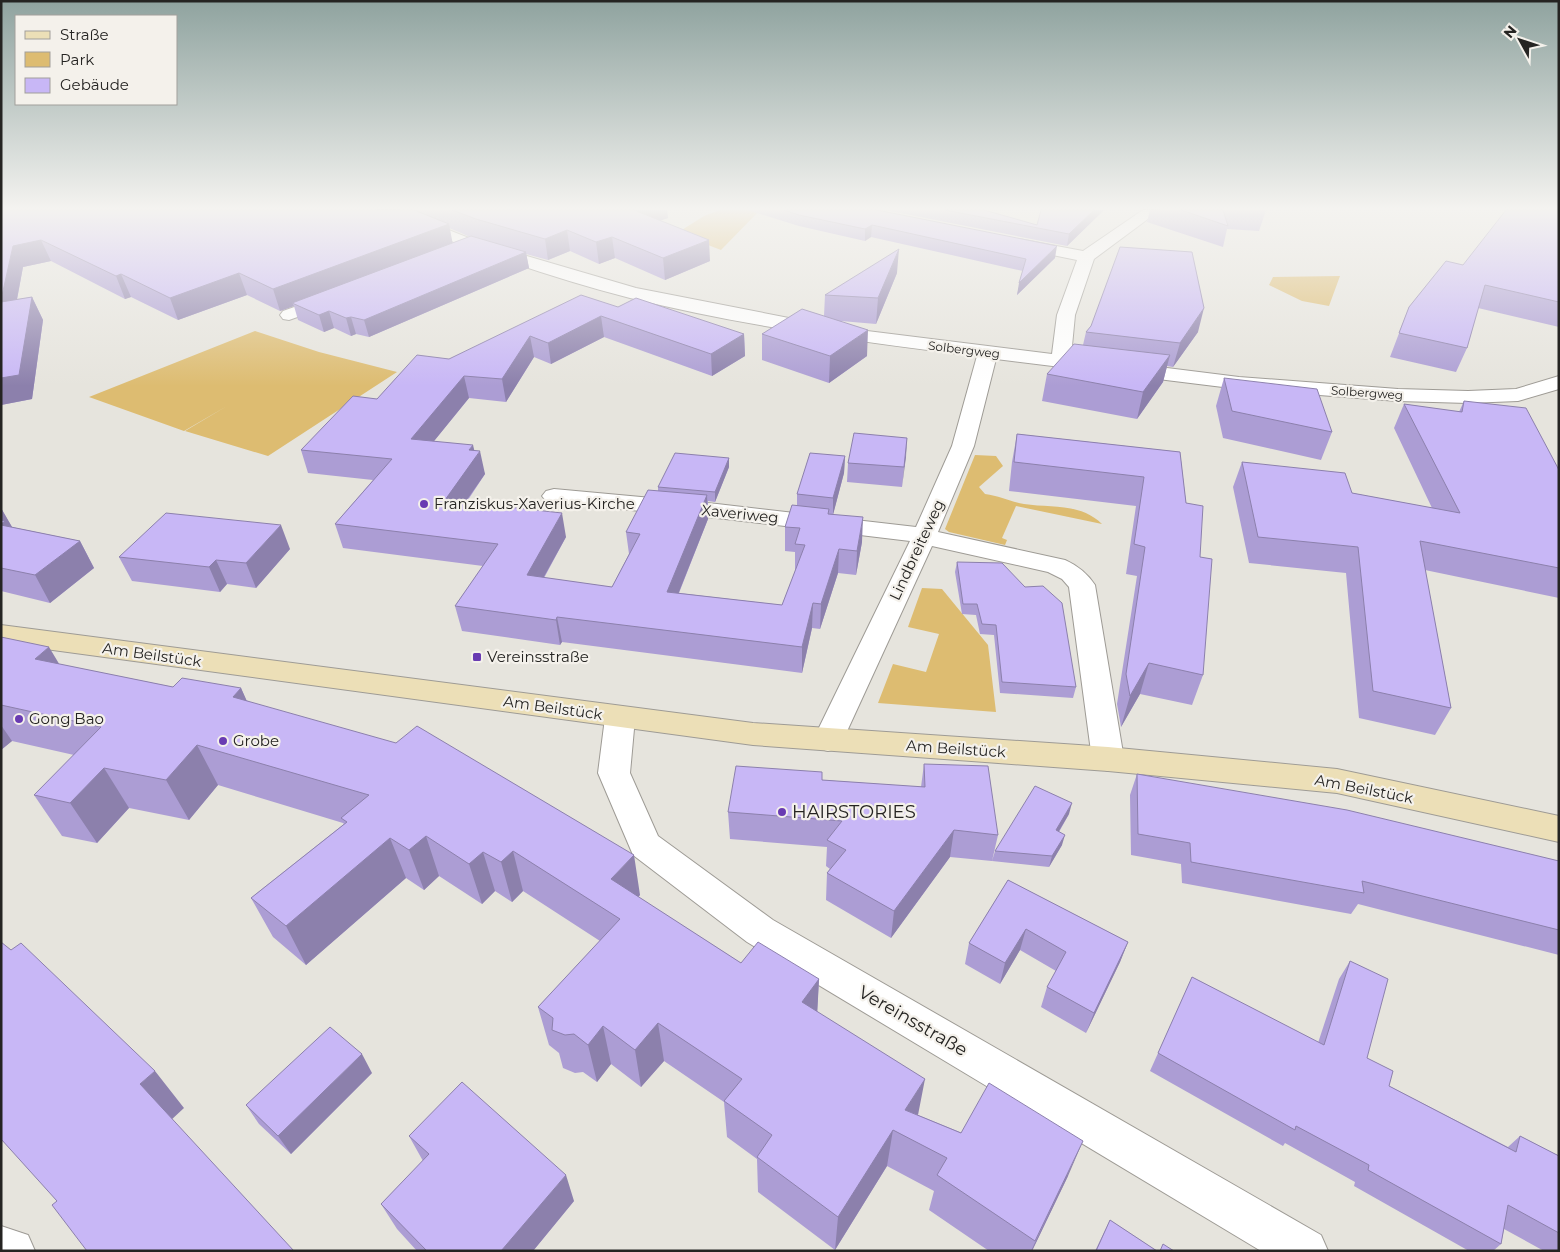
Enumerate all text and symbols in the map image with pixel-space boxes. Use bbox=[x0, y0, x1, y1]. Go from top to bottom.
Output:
legend bbox=[15, 15, 178, 105]
north arrow bbox=[1495, 15, 1545, 65]
text: N bbox=[1500, 22, 1521, 42]
text: Straße bbox=[60, 25, 109, 44]
text: Park bbox=[60, 50, 94, 69]
text: Gebäude bbox=[60, 75, 129, 94]
street label: Solbergweg bbox=[927, 338, 1001, 361]
street label: Solbergweg bbox=[1330, 383, 1404, 403]
place label: Franziskus-Xaverius-Kirche bbox=[434, 494, 635, 513]
street label: Lindbreiteweg bbox=[885, 496, 948, 603]
marker: Franziskus-Xaverius-Kirche bbox=[418, 498, 430, 510]
street label: Xaveriweg bbox=[701, 500, 780, 527]
street label: Am Beilstück bbox=[101, 638, 203, 671]
place label: Vereinsstraße bbox=[487, 647, 589, 666]
marker: Vereinsstraße bbox=[471, 651, 483, 663]
street label: Am Beilstück bbox=[502, 691, 604, 724]
place label: Gong Bao bbox=[29, 709, 104, 728]
marker: Gong Bao bbox=[13, 713, 25, 725]
place label: Grobe bbox=[233, 731, 279, 750]
marker: Grobe bbox=[217, 735, 229, 747]
street label: Am Beilstück bbox=[906, 736, 1007, 761]
street label: Am Beilstück bbox=[1313, 770, 1415, 807]
place label: HAIRSTORIES bbox=[792, 801, 916, 823]
marker: HAIRSTORIES bbox=[776, 806, 788, 818]
street label: Vereinsstraße bbox=[855, 981, 972, 1061]

